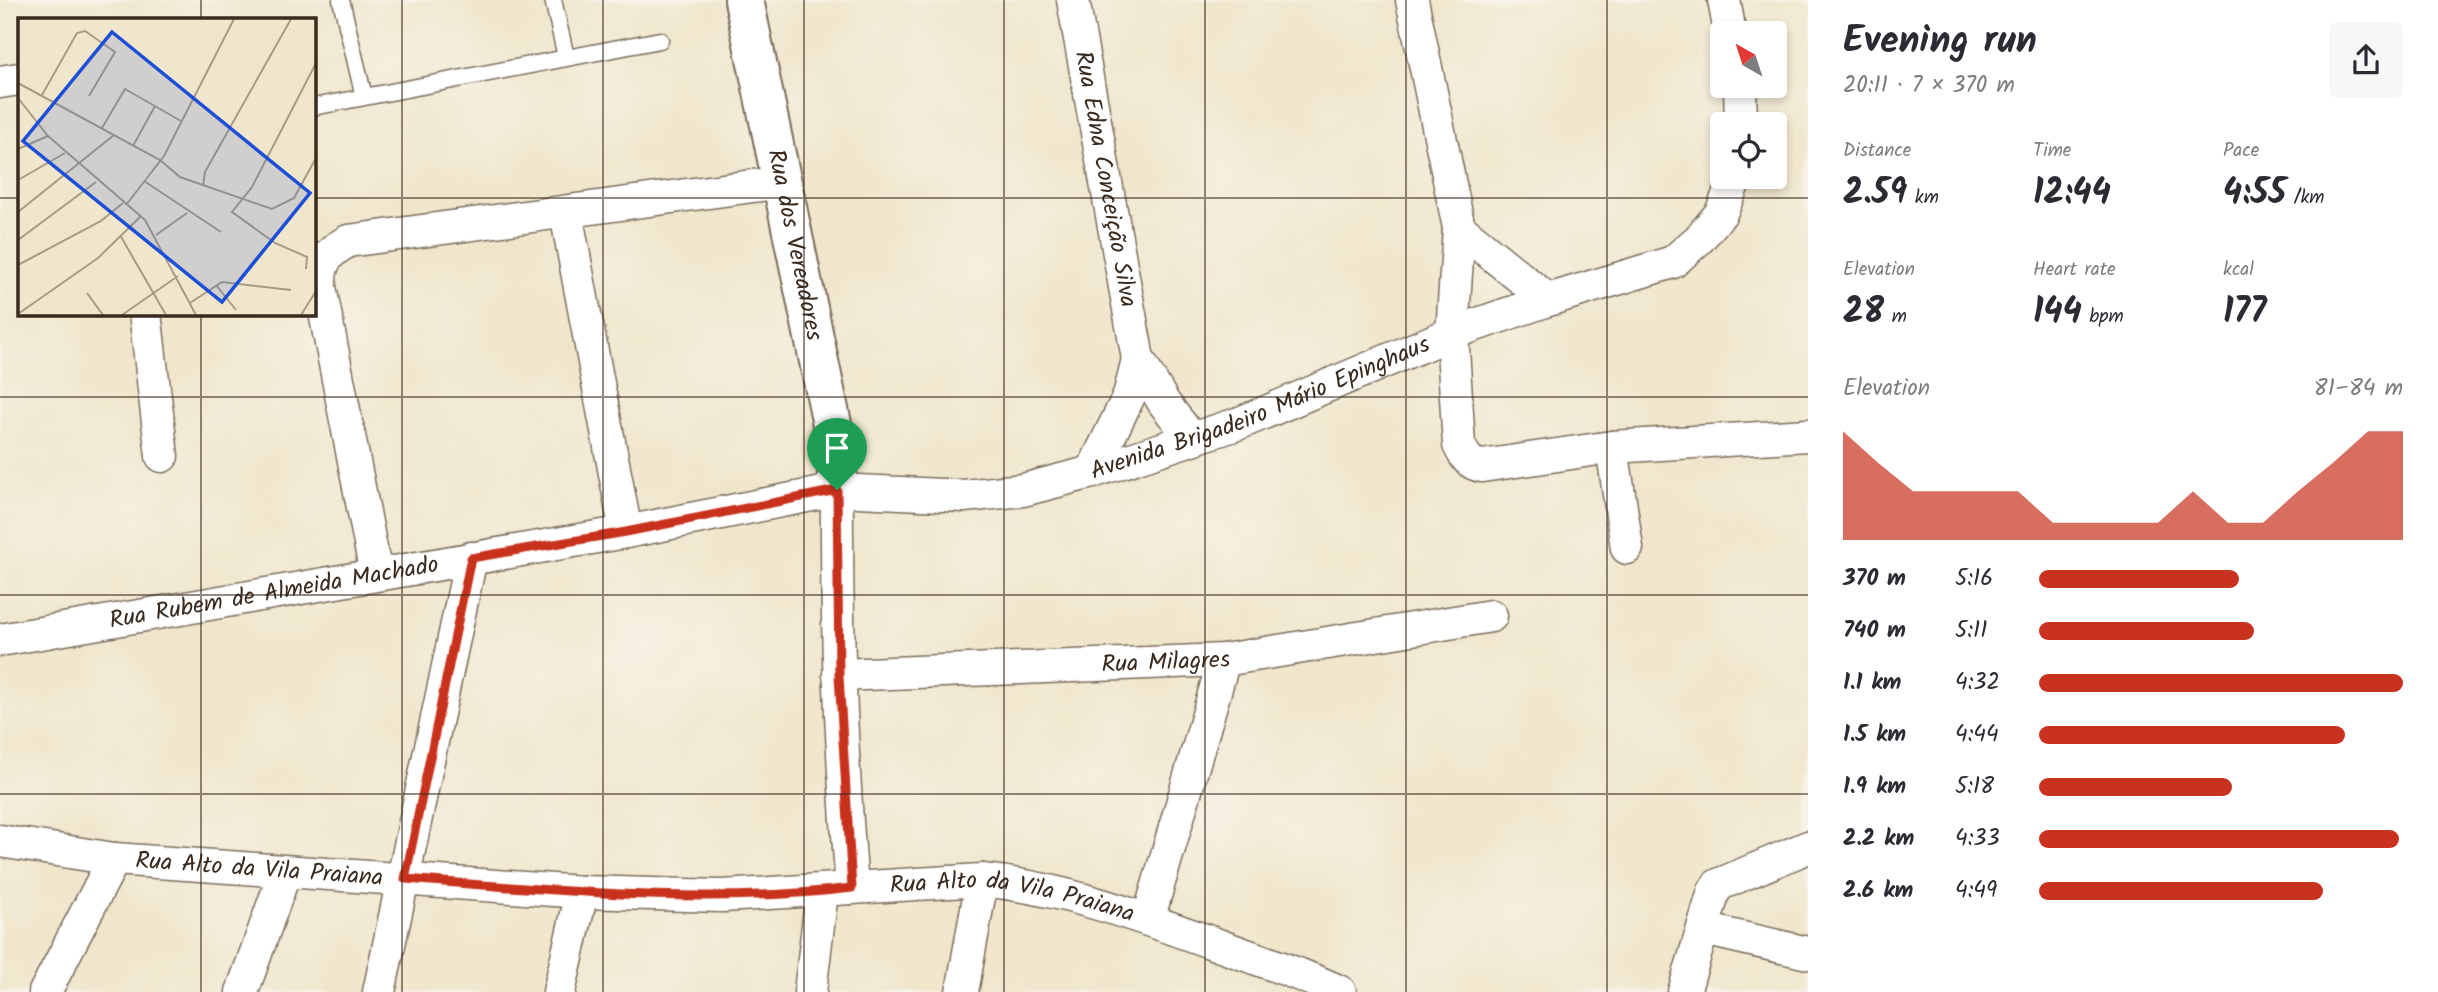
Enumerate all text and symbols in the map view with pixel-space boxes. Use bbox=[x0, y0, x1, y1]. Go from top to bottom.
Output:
text: Evening run bbox=[1843, 12, 2037, 72]
inset map bbox=[18, 18, 315, 315]
north arrow bbox=[1710, 21, 1787, 98]
map controls bbox=[1710, 21, 1787, 189]
button: share bbox=[2329, 23, 2403, 97]
street label: Rua Edna Conceição Silva bbox=[1063, 48, 1148, 310]
text: 20:11 · 7 × 370 m bbox=[1843, 68, 2015, 104]
button: locate bbox=[1710, 112, 1787, 189]
text: Distance bbox=[1843, 136, 1911, 166]
text: Time bbox=[2033, 136, 2071, 166]
text: Pace bbox=[2223, 136, 2259, 166]
street label: Rua dos Vereadores bbox=[756, 146, 834, 344]
text: 2.59 bbox=[1843, 166, 1907, 222]
text: 12:44 bbox=[2033, 166, 2111, 222]
text: 4:55 bbox=[2223, 166, 2286, 222]
text: km bbox=[1907, 183, 1939, 213]
text: /km bbox=[2286, 183, 2325, 213]
text: Elevation bbox=[1843, 255, 1915, 285]
text: Heart rate bbox=[2033, 255, 2116, 285]
text: kcal bbox=[2223, 255, 2254, 285]
text: 28 bbox=[1843, 285, 1884, 341]
text: 144 bbox=[2033, 285, 2082, 341]
text: 177 bbox=[2223, 285, 2267, 341]
text: m bbox=[1884, 302, 1907, 332]
text: bpm bbox=[2082, 302, 2124, 332]
street label: Avenida Brigadeiro Mário Epinghaus bbox=[1085, 325, 1436, 491]
text: Elevation bbox=[1843, 371, 1930, 407]
text: 81–84 m bbox=[2314, 371, 2403, 407]
pin bbox=[807, 418, 867, 490]
icon: arrive bbox=[818, 429, 856, 467]
street label: Rua Rubem de Almeida Machado bbox=[106, 545, 442, 640]
text: 370 m bbox=[1843, 561, 1906, 597]
text: 5:16 bbox=[1955, 561, 1993, 597]
text: 740 m bbox=[1843, 613, 1906, 649]
text: 5:11 bbox=[1955, 613, 1987, 649]
street label: Rua Milagres bbox=[1101, 640, 1233, 684]
text: 1.1 km bbox=[1843, 665, 1901, 701]
text: 4:32 bbox=[1955, 665, 2000, 701]
text: 1.5 km bbox=[1843, 717, 1906, 753]
text: 4:44 bbox=[1955, 717, 1999, 753]
text: 1.9 km bbox=[1843, 769, 1906, 805]
text: 5:18 bbox=[1955, 769, 1994, 805]
text: 2.2 km bbox=[1843, 821, 1914, 857]
text: 4:33 bbox=[1955, 821, 2000, 857]
street label: Rua Alto da Vila Praiana bbox=[134, 841, 384, 897]
street label: Rua Alto da Vila Praiana bbox=[889, 860, 1140, 934]
text: 2.6 km bbox=[1843, 873, 1913, 909]
text: 4:49 bbox=[1955, 873, 1997, 909]

